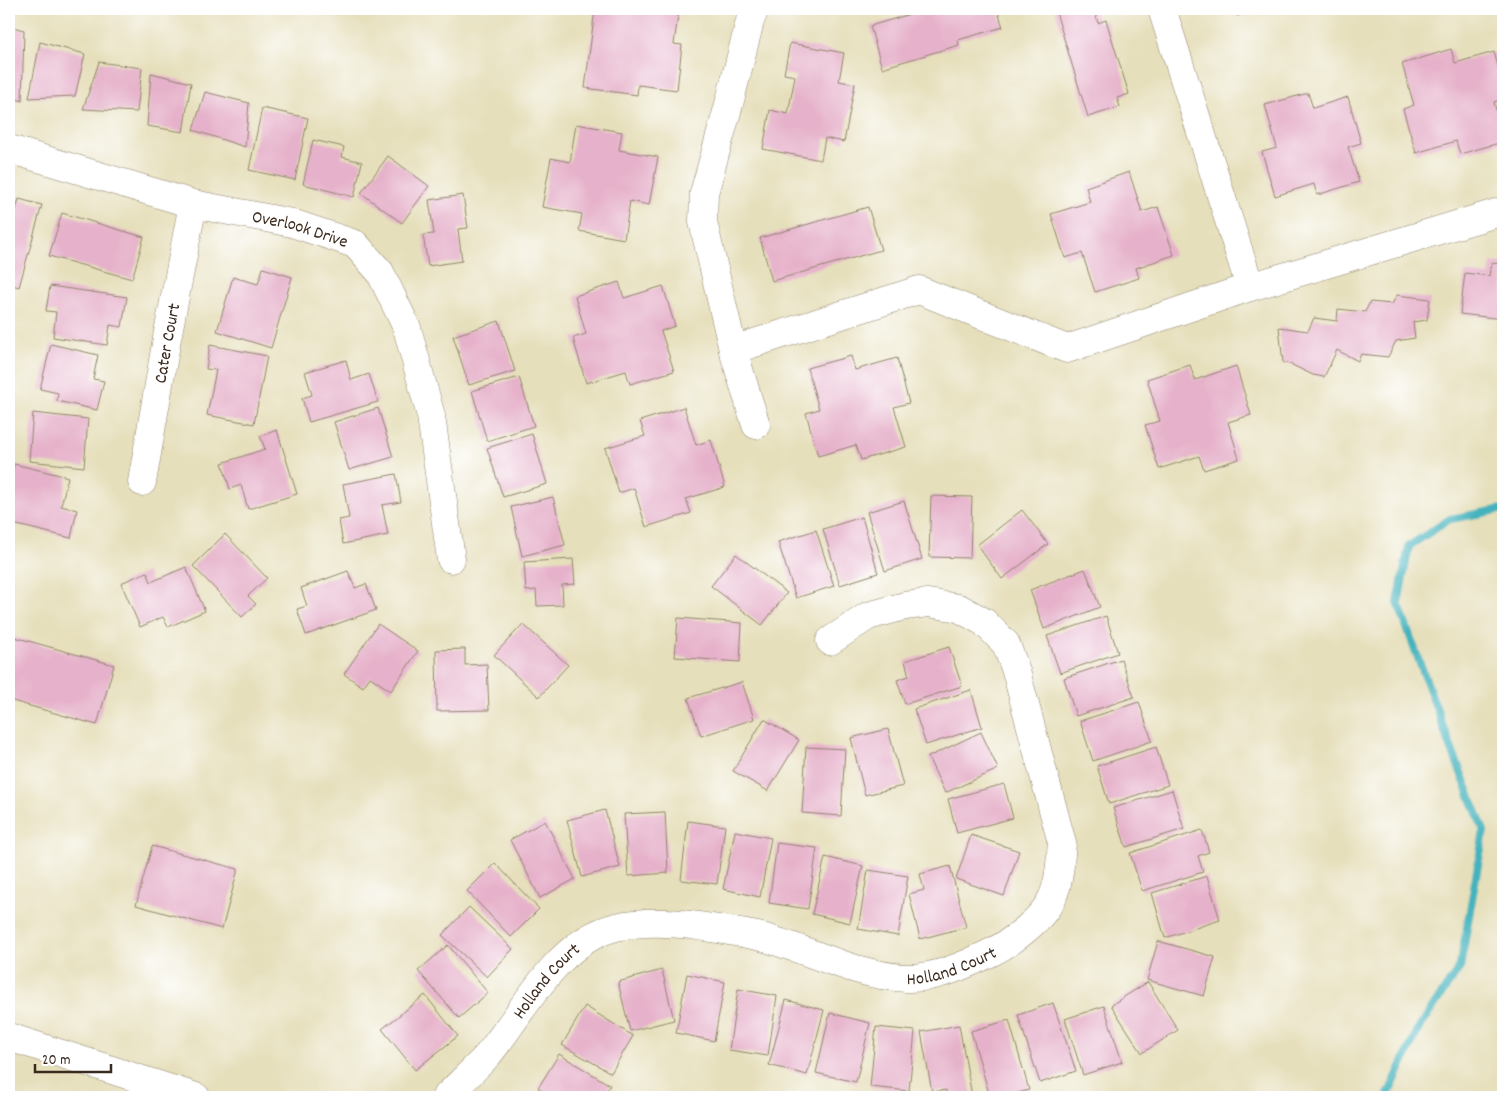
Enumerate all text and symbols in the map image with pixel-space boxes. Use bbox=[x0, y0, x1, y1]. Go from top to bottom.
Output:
street label: Overlook Drive bbox=[250, 206, 351, 256]
street label: Cater Court bbox=[149, 301, 189, 385]
street label: Holland Court bbox=[508, 938, 587, 1025]
street label: Holland Court bbox=[906, 942, 1002, 993]
scale bar bbox=[35, 1041, 111, 1073]
text: 20 m bbox=[42, 1050, 70, 1072]

